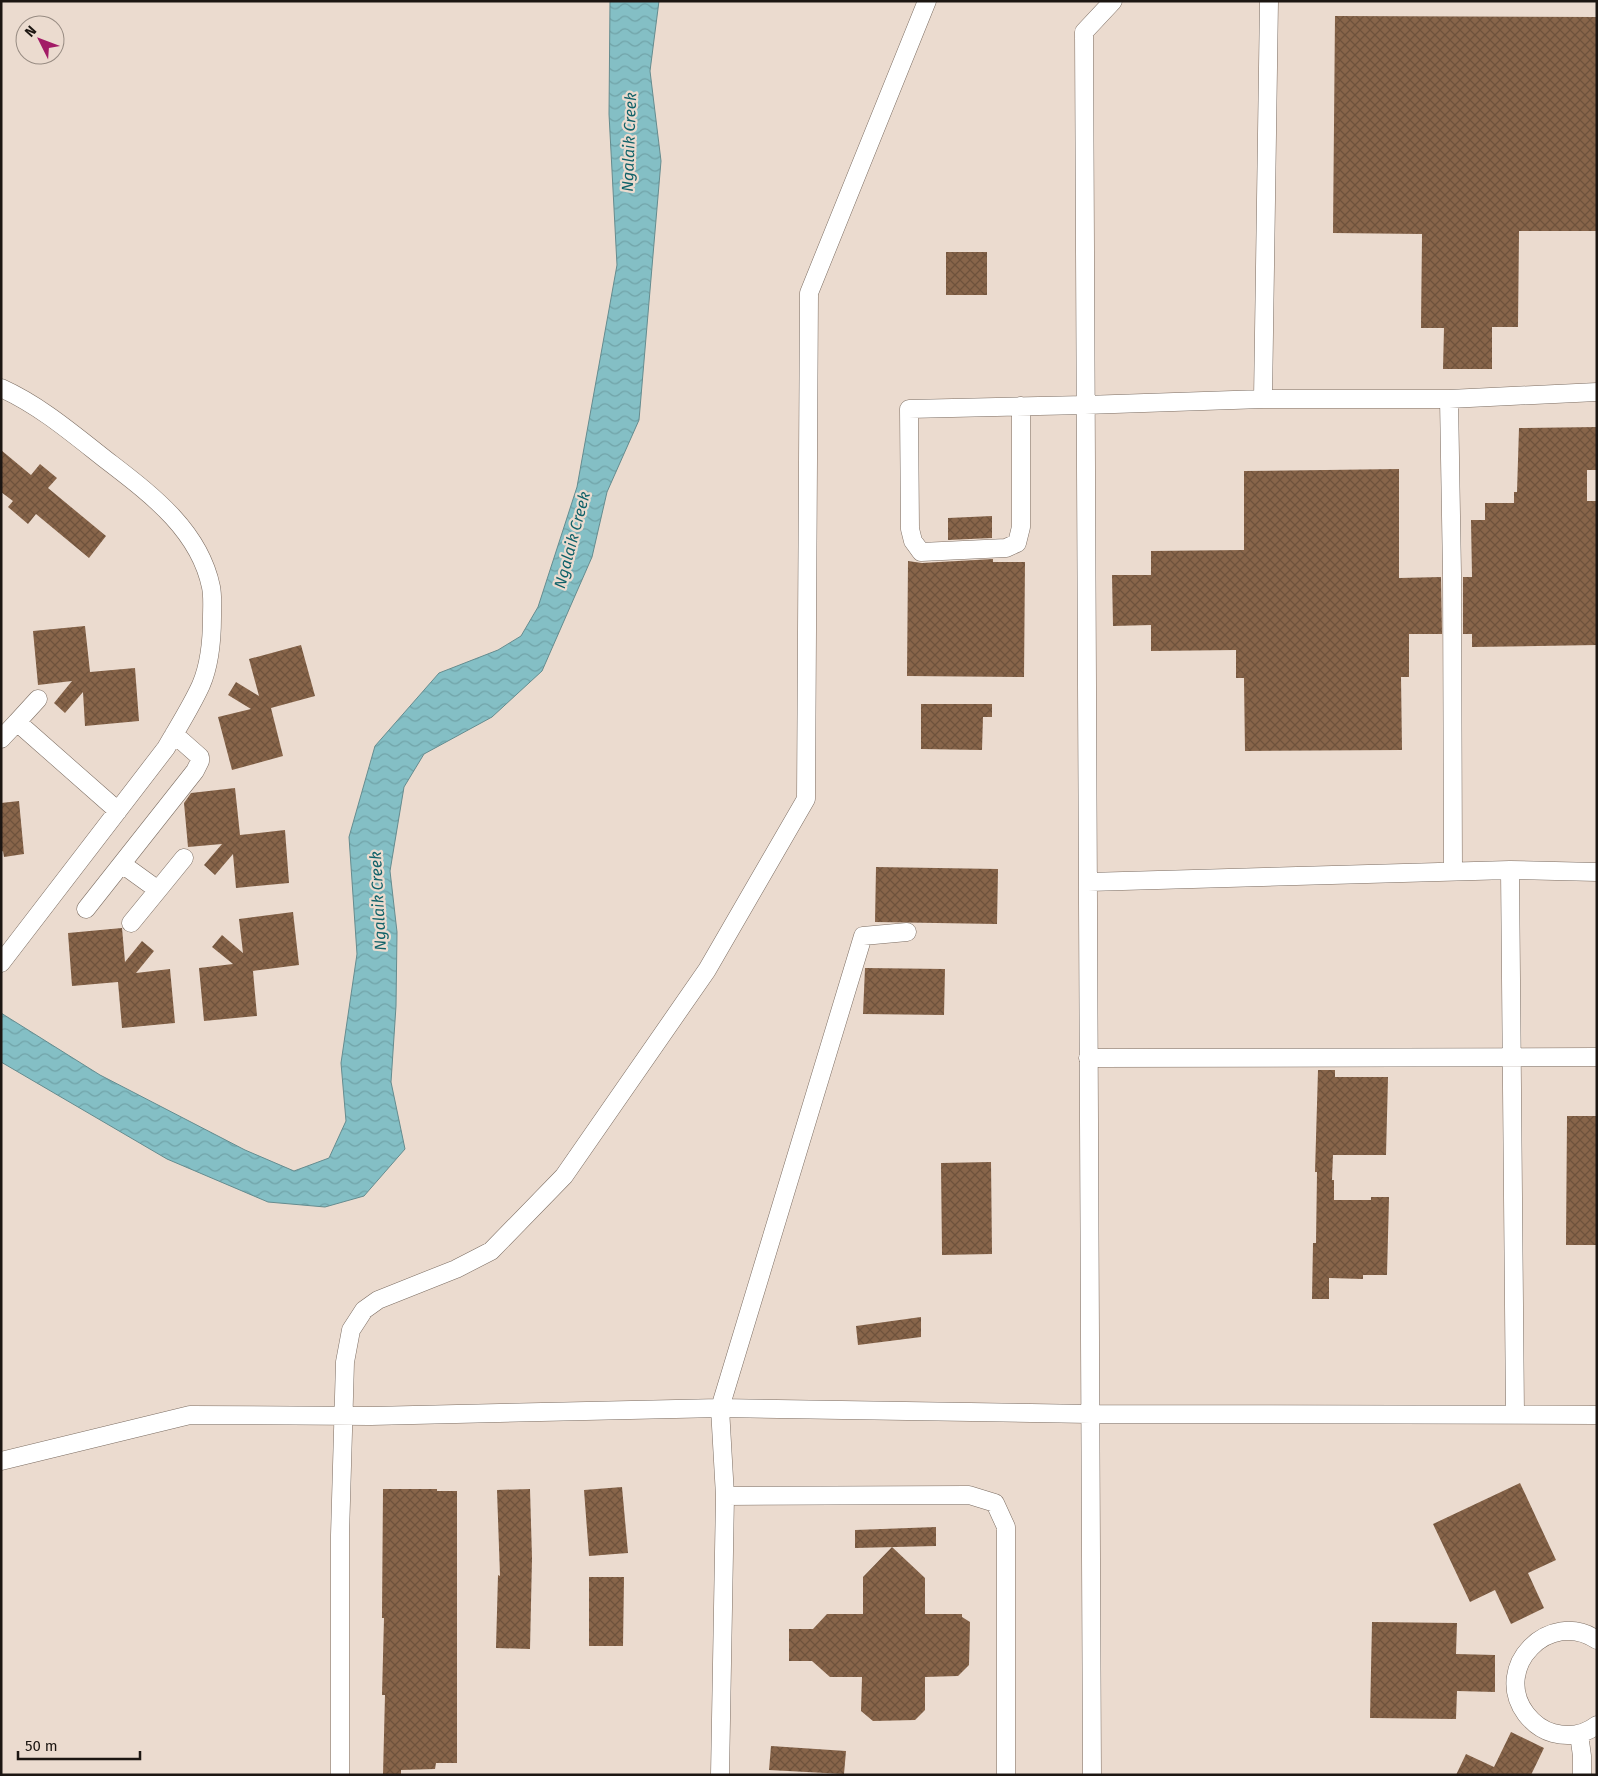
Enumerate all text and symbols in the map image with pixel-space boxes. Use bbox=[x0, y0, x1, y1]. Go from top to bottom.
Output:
north arrow bbox=[15, 15, 65, 65]
text: N bbox=[21, 22, 40, 41]
water label: Ngalaik Creek bbox=[618, 92, 640, 192]
water label: Ngalaik Creek bbox=[550, 489, 594, 591]
water label: Ngalaik Creek bbox=[366, 850, 390, 951]
scale bar bbox=[18, 1728, 140, 1760]
text: 50 m bbox=[25, 1737, 58, 1755]

